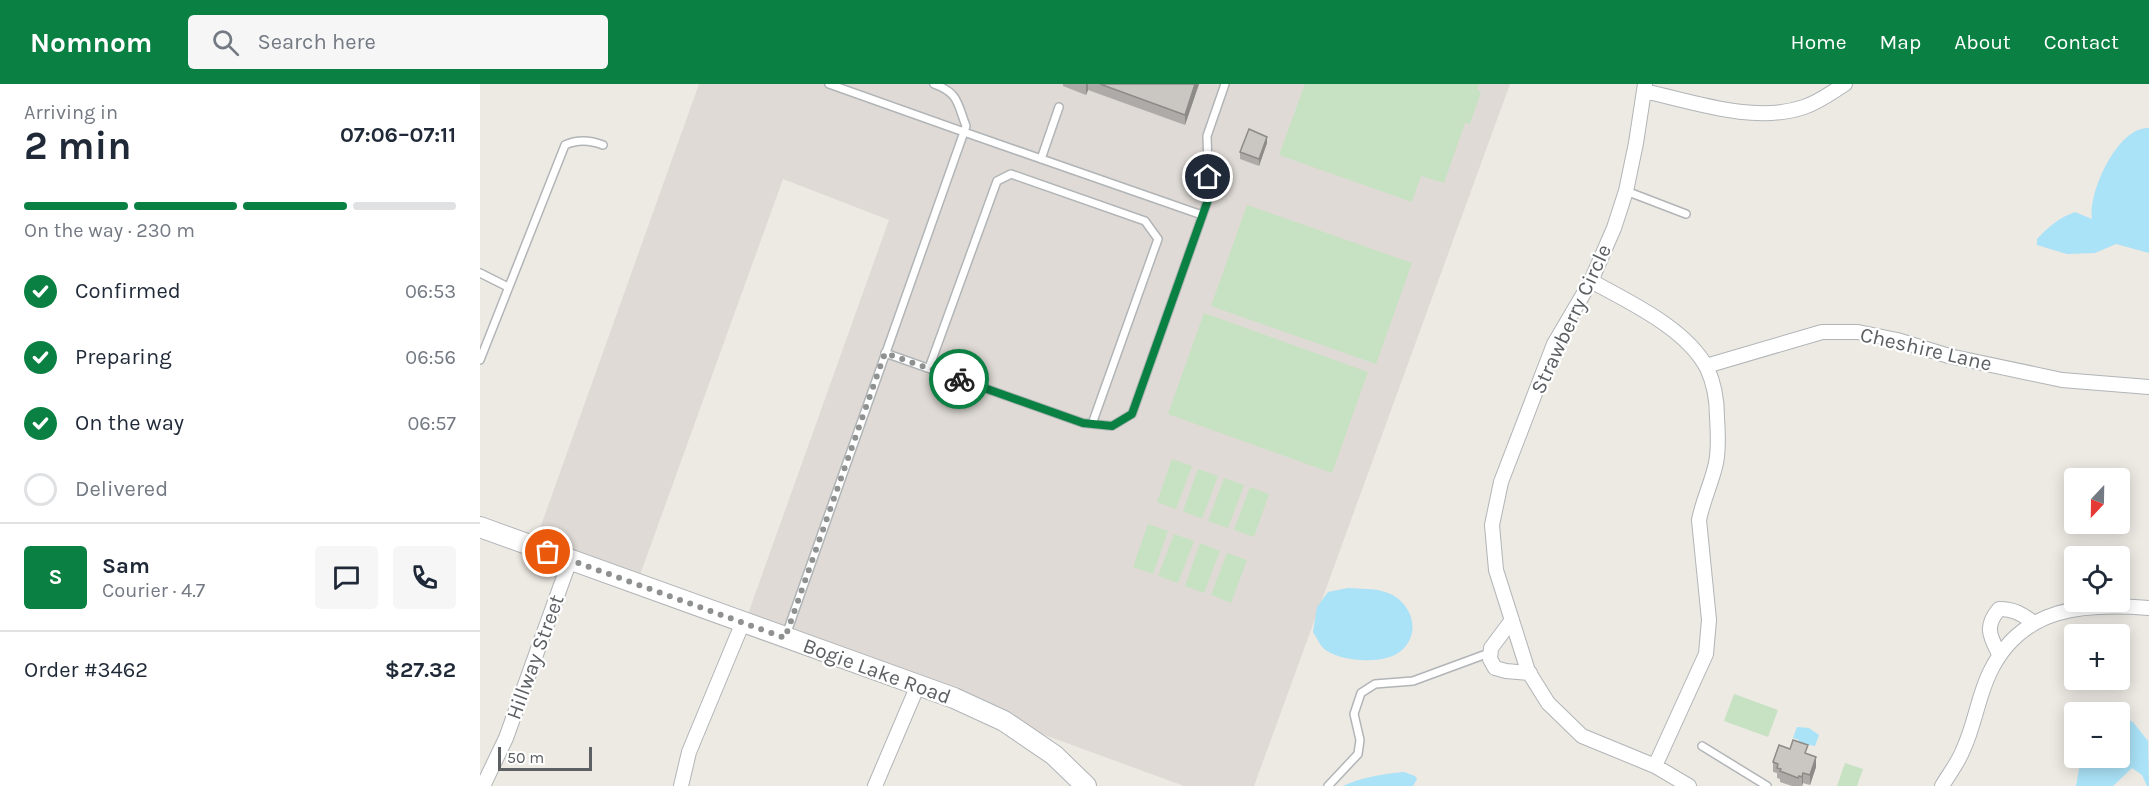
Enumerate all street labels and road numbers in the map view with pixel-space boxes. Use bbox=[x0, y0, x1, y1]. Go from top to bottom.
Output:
street label: Strawberry Circle bbox=[1526, 240, 1616, 398]
street label: Cheshire Lane bbox=[1858, 322, 1994, 376]
street label: Hillway Street bbox=[501, 591, 569, 723]
street label: Bogie Lake Road bbox=[800, 633, 954, 709]

